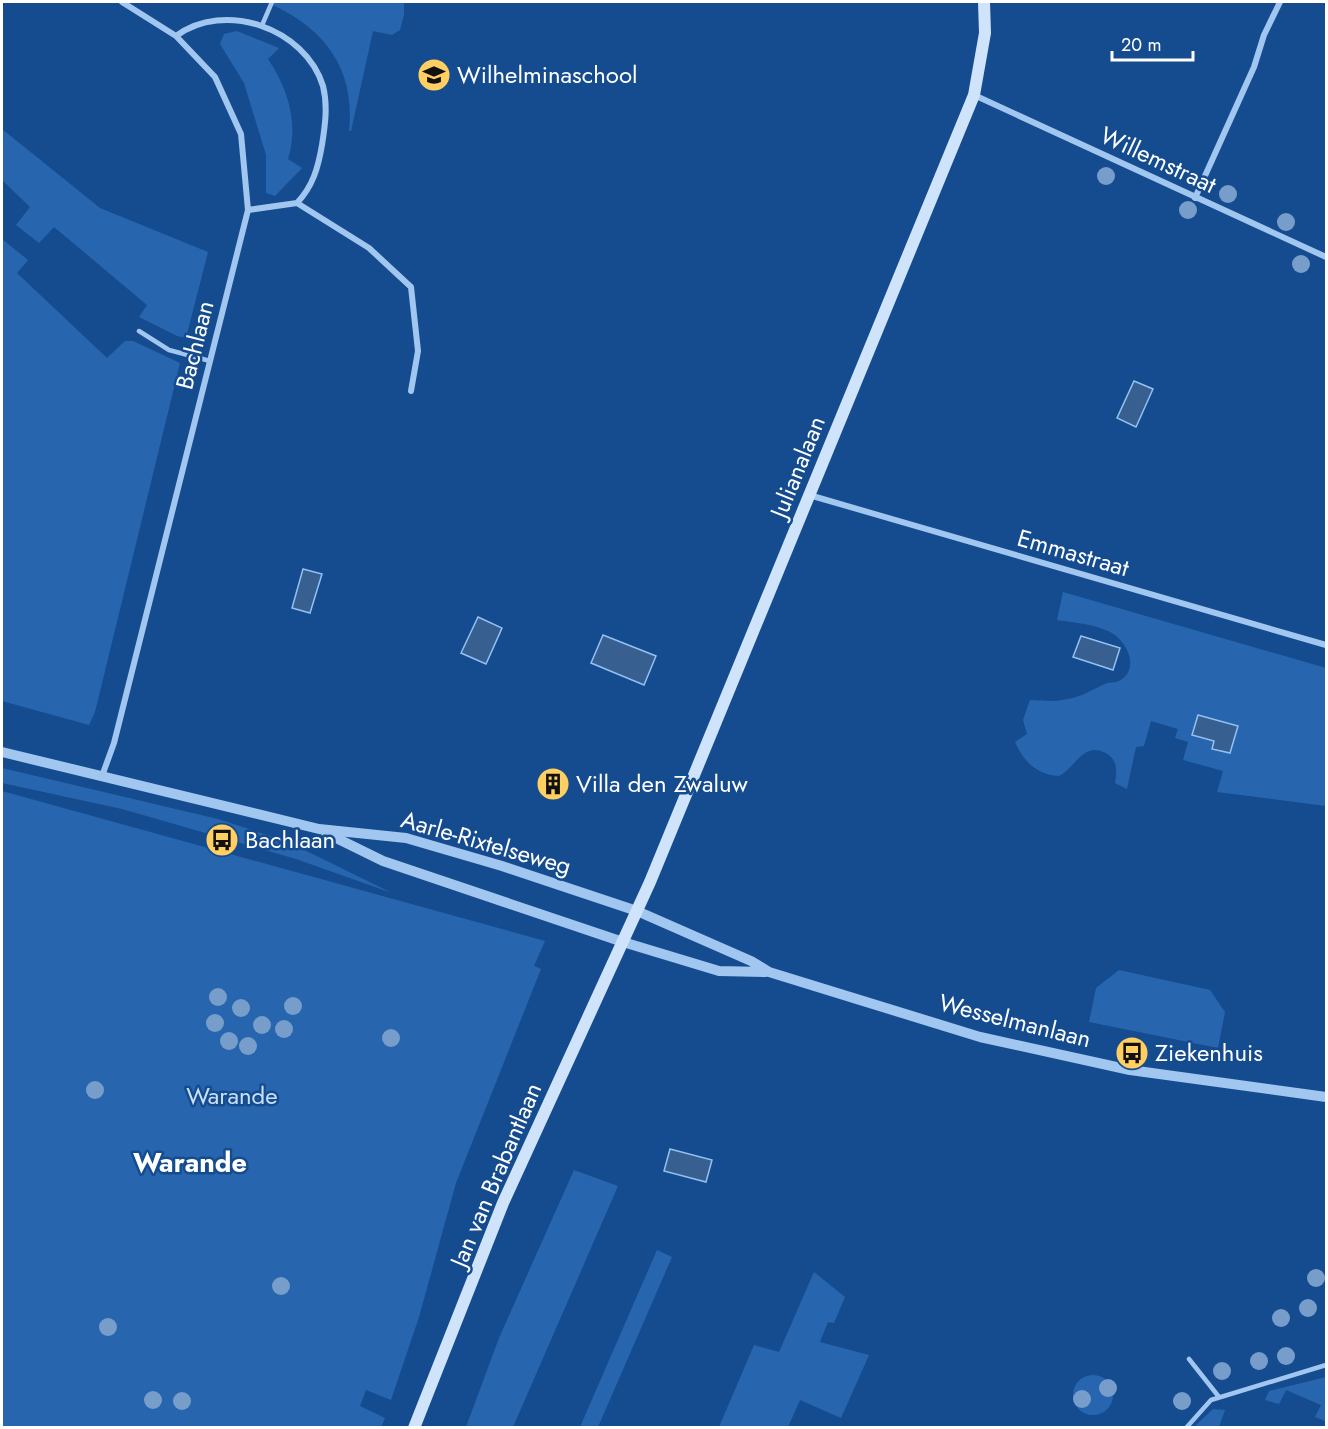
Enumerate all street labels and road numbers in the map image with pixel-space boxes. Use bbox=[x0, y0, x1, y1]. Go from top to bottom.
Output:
street label: Willemstraat bbox=[1094, 117, 1222, 202]
street label: Bachlaan bbox=[167, 297, 222, 393]
street label: Julianalaan bbox=[760, 411, 834, 526]
street label: Emmastraat bbox=[1013, 520, 1133, 585]
street label: Aarle-Rixtelseweg bbox=[397, 801, 575, 884]
street label: Wesselmanlaan bbox=[935, 985, 1095, 1056]
street label: Jan van Brabantlaan bbox=[440, 1077, 550, 1275]

